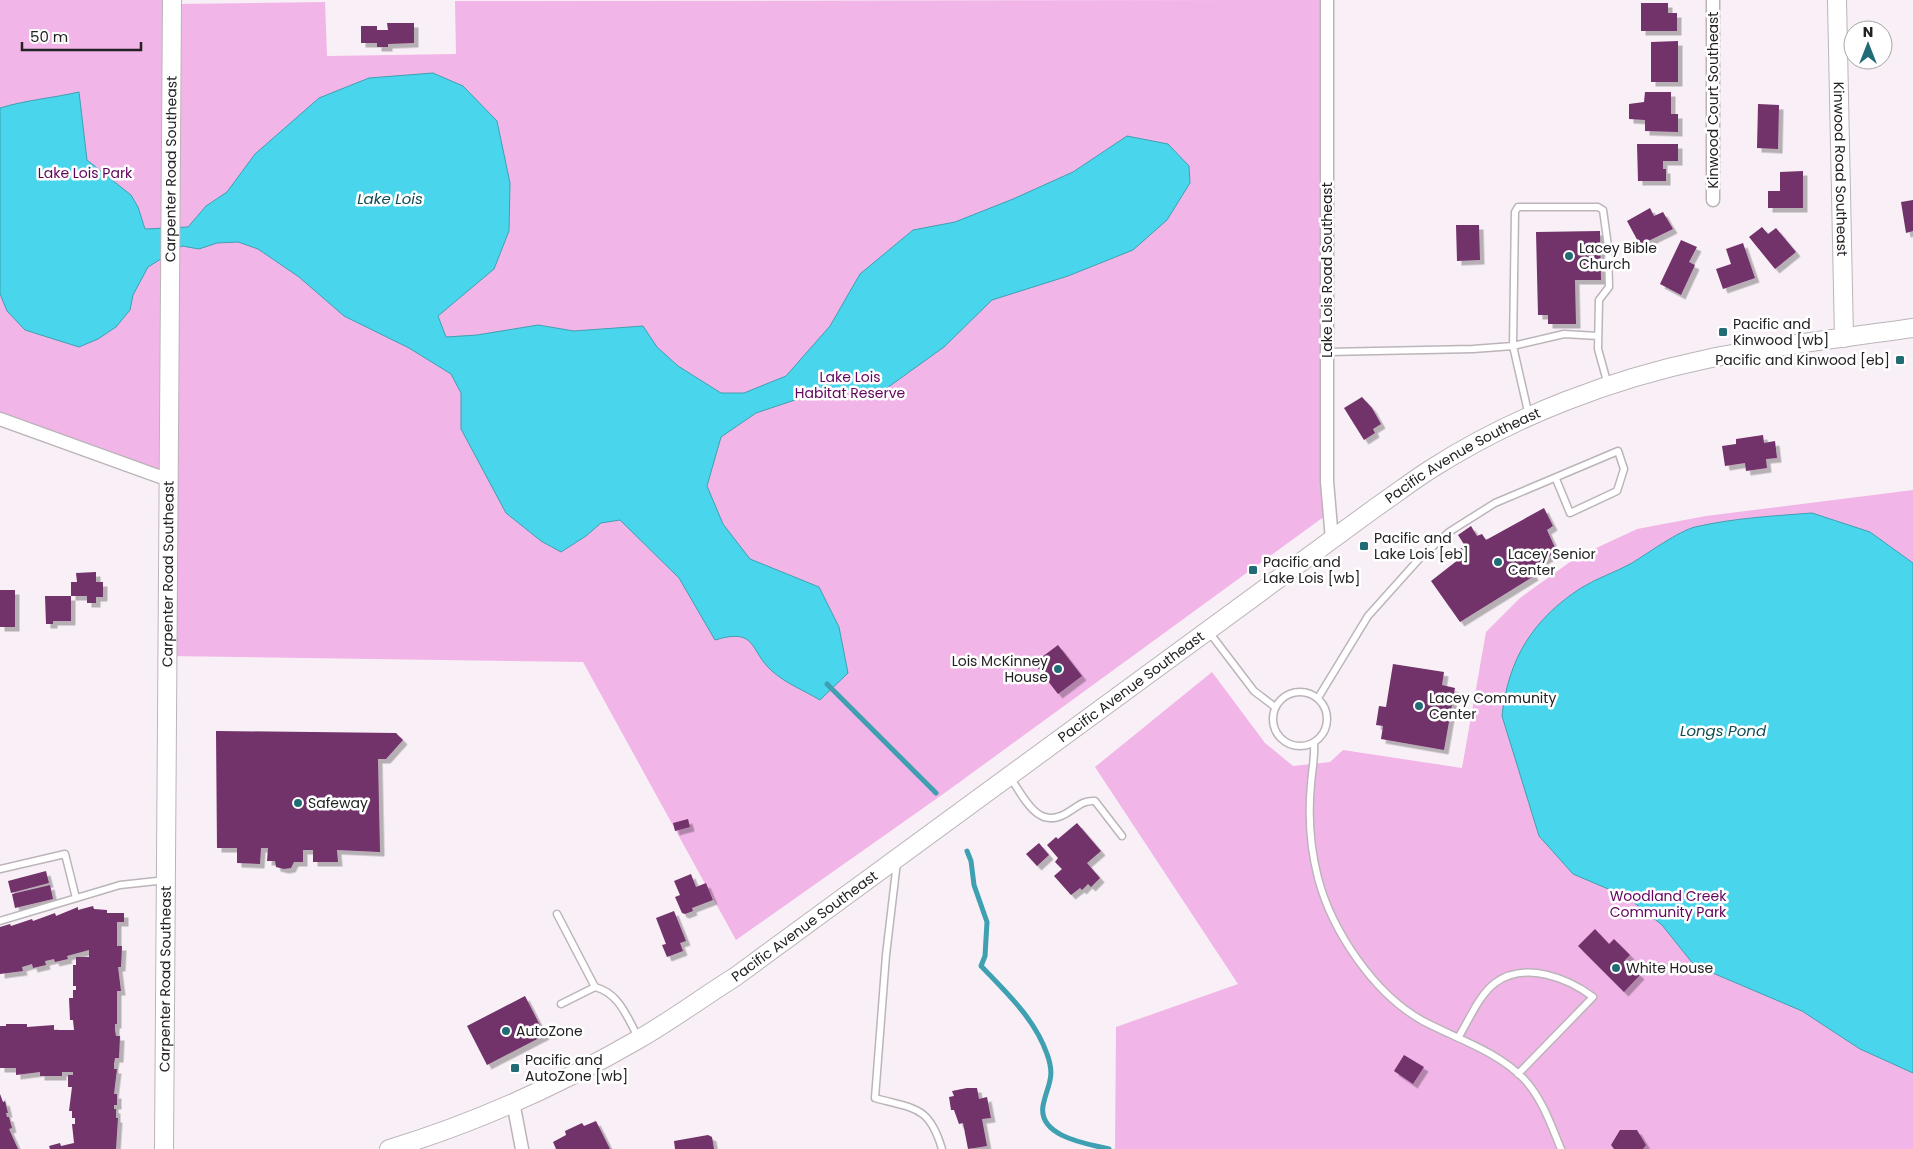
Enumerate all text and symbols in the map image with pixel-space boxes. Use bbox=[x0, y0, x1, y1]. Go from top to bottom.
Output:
street label: Kinwood Court Southeast bbox=[1703, 12, 1723, 188]
scale bar bbox=[22, 20, 141, 52]
north arrow bbox=[1843, 20, 1893, 70]
text: N bbox=[1863, 22, 1873, 42]
text: 50 m bbox=[30, 26, 68, 47]
street label: Carpenter Road Southeast bbox=[160, 76, 181, 262]
street label: Kinwood Road Southeast bbox=[1829, 82, 1852, 256]
park label: Lake Lois Park bbox=[38, 163, 133, 183]
street label: Lake Lois Road Southeast bbox=[1317, 182, 1337, 358]
water label: Lake Lois bbox=[357, 188, 423, 209]
place label: Lacey Bible Church bbox=[1579, 238, 1657, 274]
marker: Lacey Bible Church bbox=[1563, 250, 1575, 262]
place label: Pacific and Kinwood [wb] bbox=[1733, 314, 1829, 350]
marker: Pacific and Kinwood [wb] bbox=[1717, 326, 1729, 338]
place label: Pacific and Kinwood [eb] bbox=[1715, 350, 1890, 370]
marker: Pacific and Kinwood [eb] bbox=[1894, 354, 1906, 366]
park label: Lake Lois Habitat Reserve bbox=[795, 367, 906, 403]
street label: Pacific Avenue Southeast bbox=[1381, 403, 1544, 508]
street label: Carpenter Road Southeast bbox=[157, 481, 179, 667]
place label: Pacific and Lake Lois [eb] bbox=[1374, 528, 1469, 564]
marker: Pacific and Lake Lois [eb] bbox=[1358, 540, 1370, 552]
place label: Lacey Senior Center bbox=[1508, 544, 1596, 580]
place label: Pacific and Lake Lois [wb] bbox=[1263, 552, 1360, 588]
marker: Lacey Senior Center bbox=[1492, 556, 1504, 568]
marker: Pacific and Lake Lois [wb] bbox=[1247, 564, 1259, 576]
street label: Pacific Avenue Southeast bbox=[1054, 626, 1208, 747]
place label: Lois McKinney House bbox=[952, 651, 1048, 687]
marker: Lois McKinney House bbox=[1052, 663, 1064, 675]
place label: Lacey Community Center bbox=[1429, 688, 1556, 724]
marker: Lacey Community Center bbox=[1413, 700, 1425, 712]
water label: Longs Pond bbox=[1680, 720, 1767, 741]
place label: Safeway bbox=[308, 793, 368, 813]
marker: Safeway bbox=[292, 797, 304, 809]
street label: Pacific Avenue Southeast bbox=[727, 866, 882, 987]
street label: Carpenter Road Southeast bbox=[155, 886, 176, 1072]
park label: Woodland Creek Community Park bbox=[1610, 886, 1727, 922]
place label: White House bbox=[1626, 958, 1713, 978]
marker: White House bbox=[1610, 962, 1622, 974]
place label: AutoZone bbox=[516, 1021, 583, 1041]
marker: AutoZone bbox=[500, 1025, 512, 1037]
place label: Pacific and AutoZone [wb] bbox=[525, 1050, 628, 1086]
marker: Pacific and AutoZone [wb] bbox=[509, 1062, 521, 1074]

